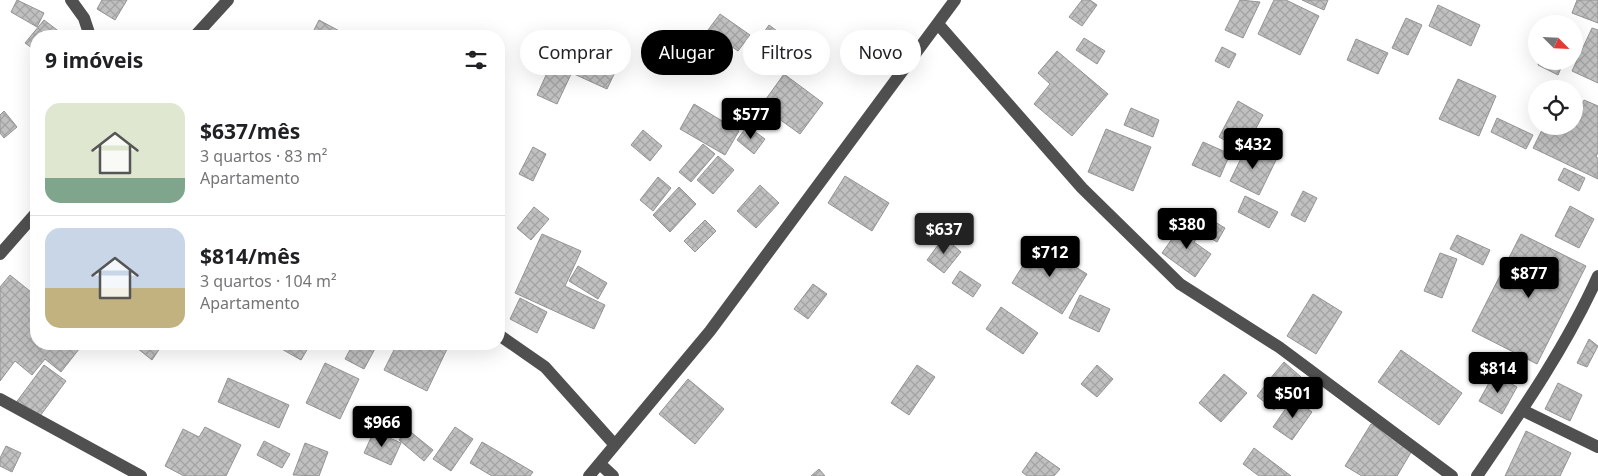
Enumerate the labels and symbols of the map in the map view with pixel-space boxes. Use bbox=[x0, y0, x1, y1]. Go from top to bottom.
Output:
north arrow bbox=[1528, 15, 1582, 70]
pin: $577 bbox=[721, 98, 781, 140]
pin: $432 bbox=[1223, 128, 1283, 170]
pin: $380 bbox=[1157, 208, 1217, 250]
pin: $637 bbox=[914, 212, 974, 255]
pin: $712 bbox=[1020, 236, 1080, 278]
pin: $877 bbox=[1499, 256, 1559, 299]
pin: $814 bbox=[1468, 352, 1528, 394]
pin: $501 bbox=[1263, 376, 1323, 419]
pin: $966 bbox=[352, 406, 412, 448]

